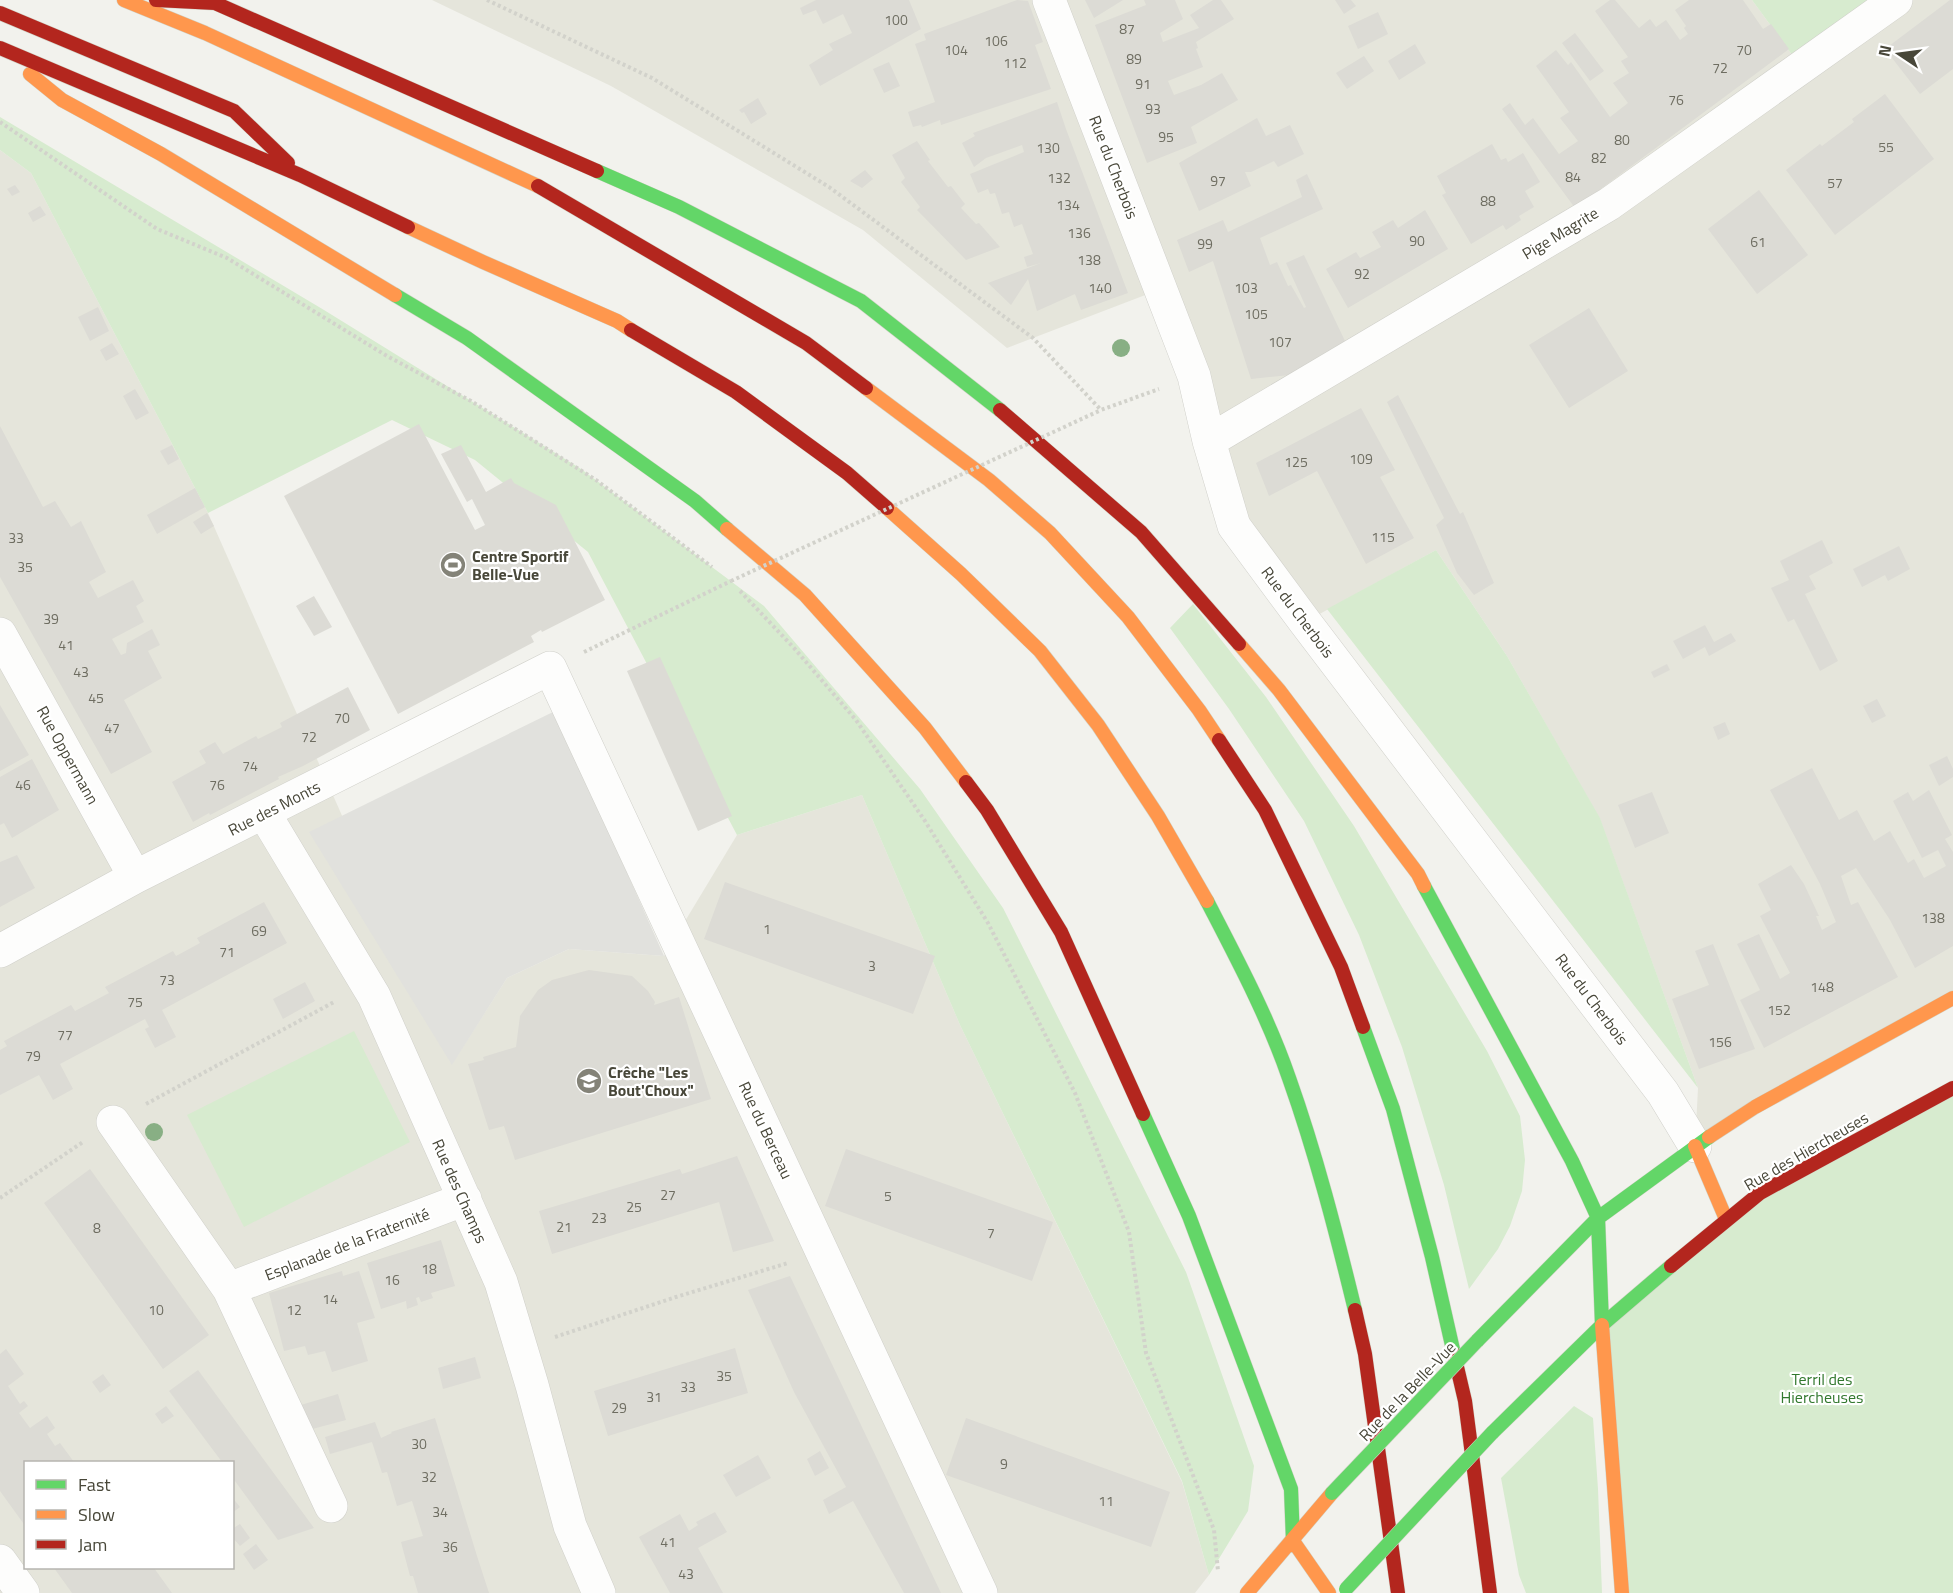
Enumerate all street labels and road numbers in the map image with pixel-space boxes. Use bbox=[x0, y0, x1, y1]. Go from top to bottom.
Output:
street label: Rue du Cherbois bbox=[1083, 112, 1145, 222]
street label: Pige Magrite bbox=[1517, 201, 1603, 265]
street label: Rue du Cherbois bbox=[1256, 561, 1340, 663]
street label: Rue Oppermann bbox=[31, 701, 105, 809]
street label: Rue des Monts bbox=[224, 774, 324, 842]
street label: Rue du Cherbois bbox=[1550, 948, 1634, 1050]
street label: Rue du Berceau bbox=[733, 1077, 799, 1183]
street label: Rue des Hiercheuses bbox=[1739, 1106, 1873, 1196]
street label: Rue des Champs bbox=[426, 1135, 494, 1247]
street label: Esplanade de la Fraternité bbox=[261, 1201, 433, 1287]
street label: Rue de la Belle-Vue bbox=[1353, 1336, 1461, 1446]

